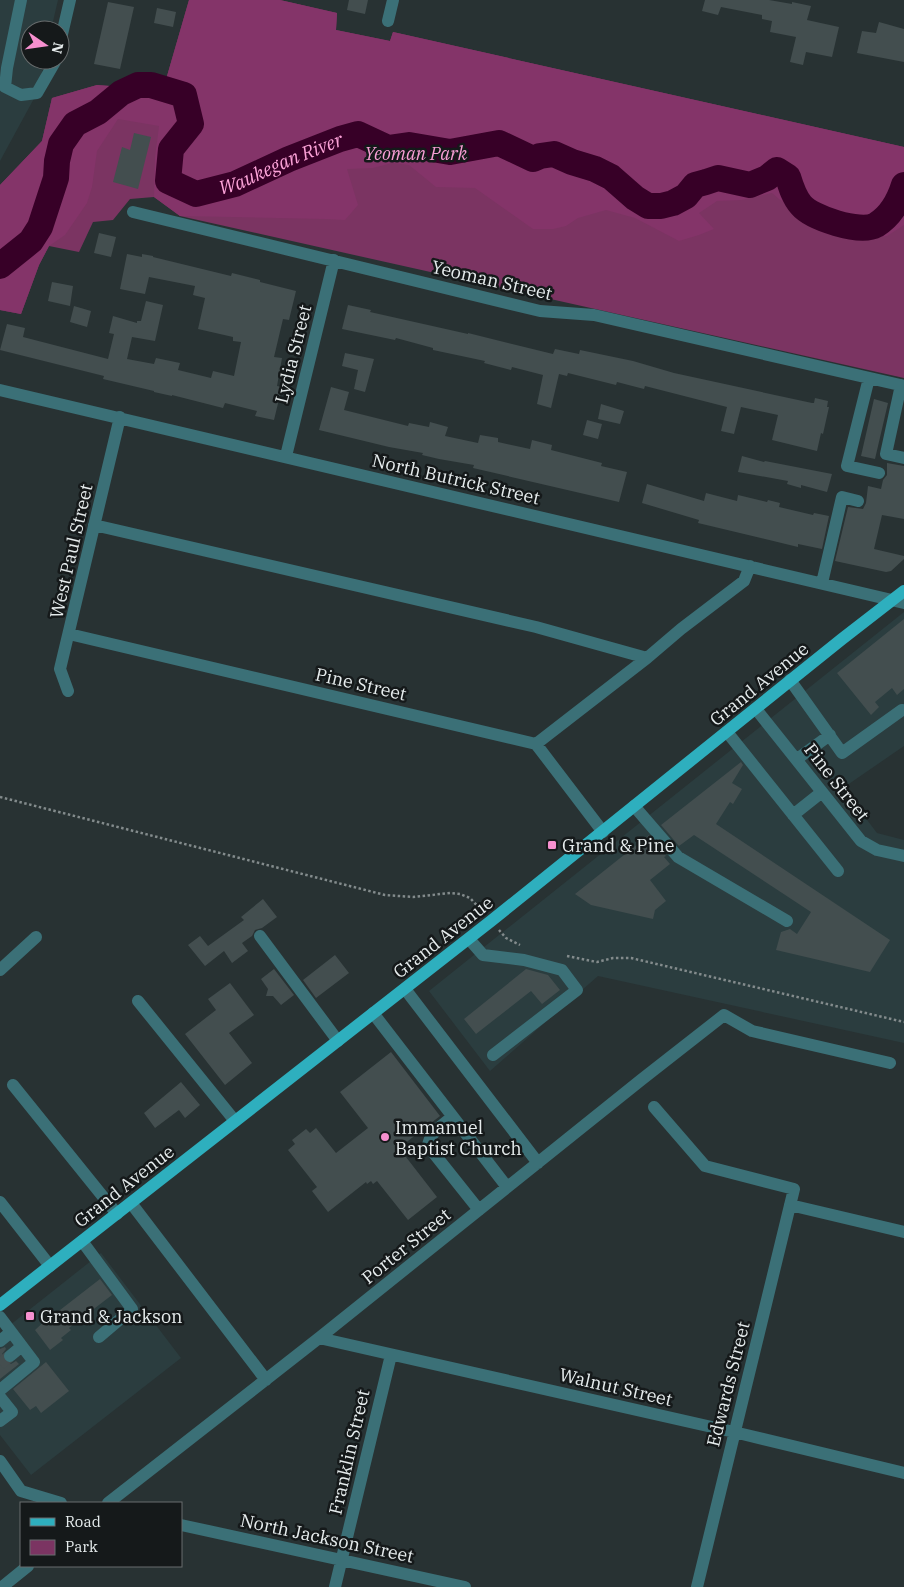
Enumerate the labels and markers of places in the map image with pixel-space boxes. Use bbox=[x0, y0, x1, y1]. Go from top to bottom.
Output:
place label: Grand & Pine bbox=[562, 834, 674, 857]
marker: Grand & Pine bbox=[546, 839, 558, 851]
place label: Immanuel Baptist Church bbox=[395, 1116, 522, 1160]
marker: Immanuel Baptist Church bbox=[379, 1131, 391, 1143]
place label: Grand & Jackson bbox=[40, 1305, 183, 1328]
marker: Grand & Jackson bbox=[24, 1310, 36, 1322]

